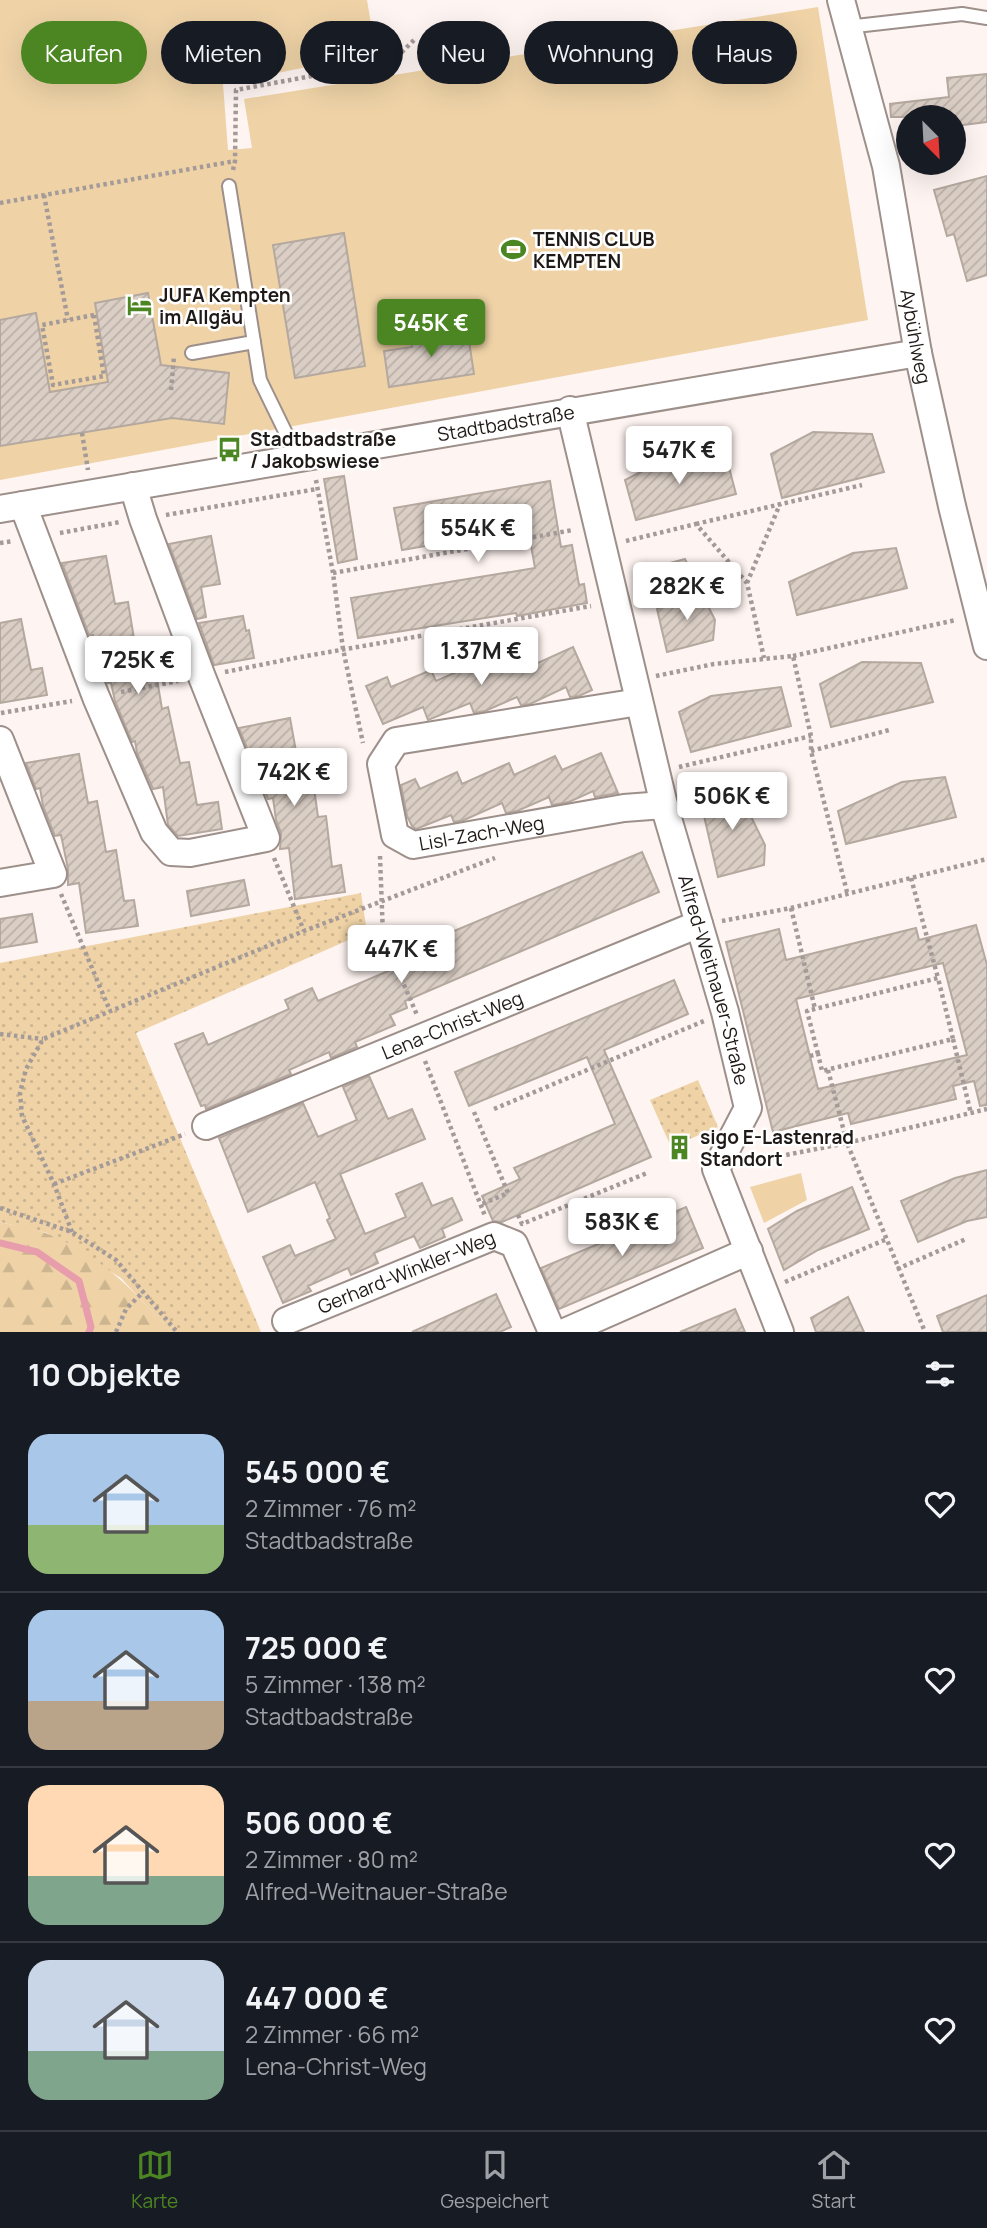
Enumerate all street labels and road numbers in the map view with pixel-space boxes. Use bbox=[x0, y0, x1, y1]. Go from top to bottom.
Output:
street label: Aybühlweg bbox=[894, 287, 937, 386]
street label: Stadtbadstraße bbox=[435, 399, 576, 448]
street label: Lisl-Zach-Weg bbox=[417, 809, 546, 857]
street label: Alfred-Weitnauer-Straße bbox=[672, 872, 755, 1088]
street label: Lena-Christ-Weg bbox=[378, 985, 527, 1066]
street label: Gerhard-Winkler-Weg bbox=[314, 1224, 499, 1320]

